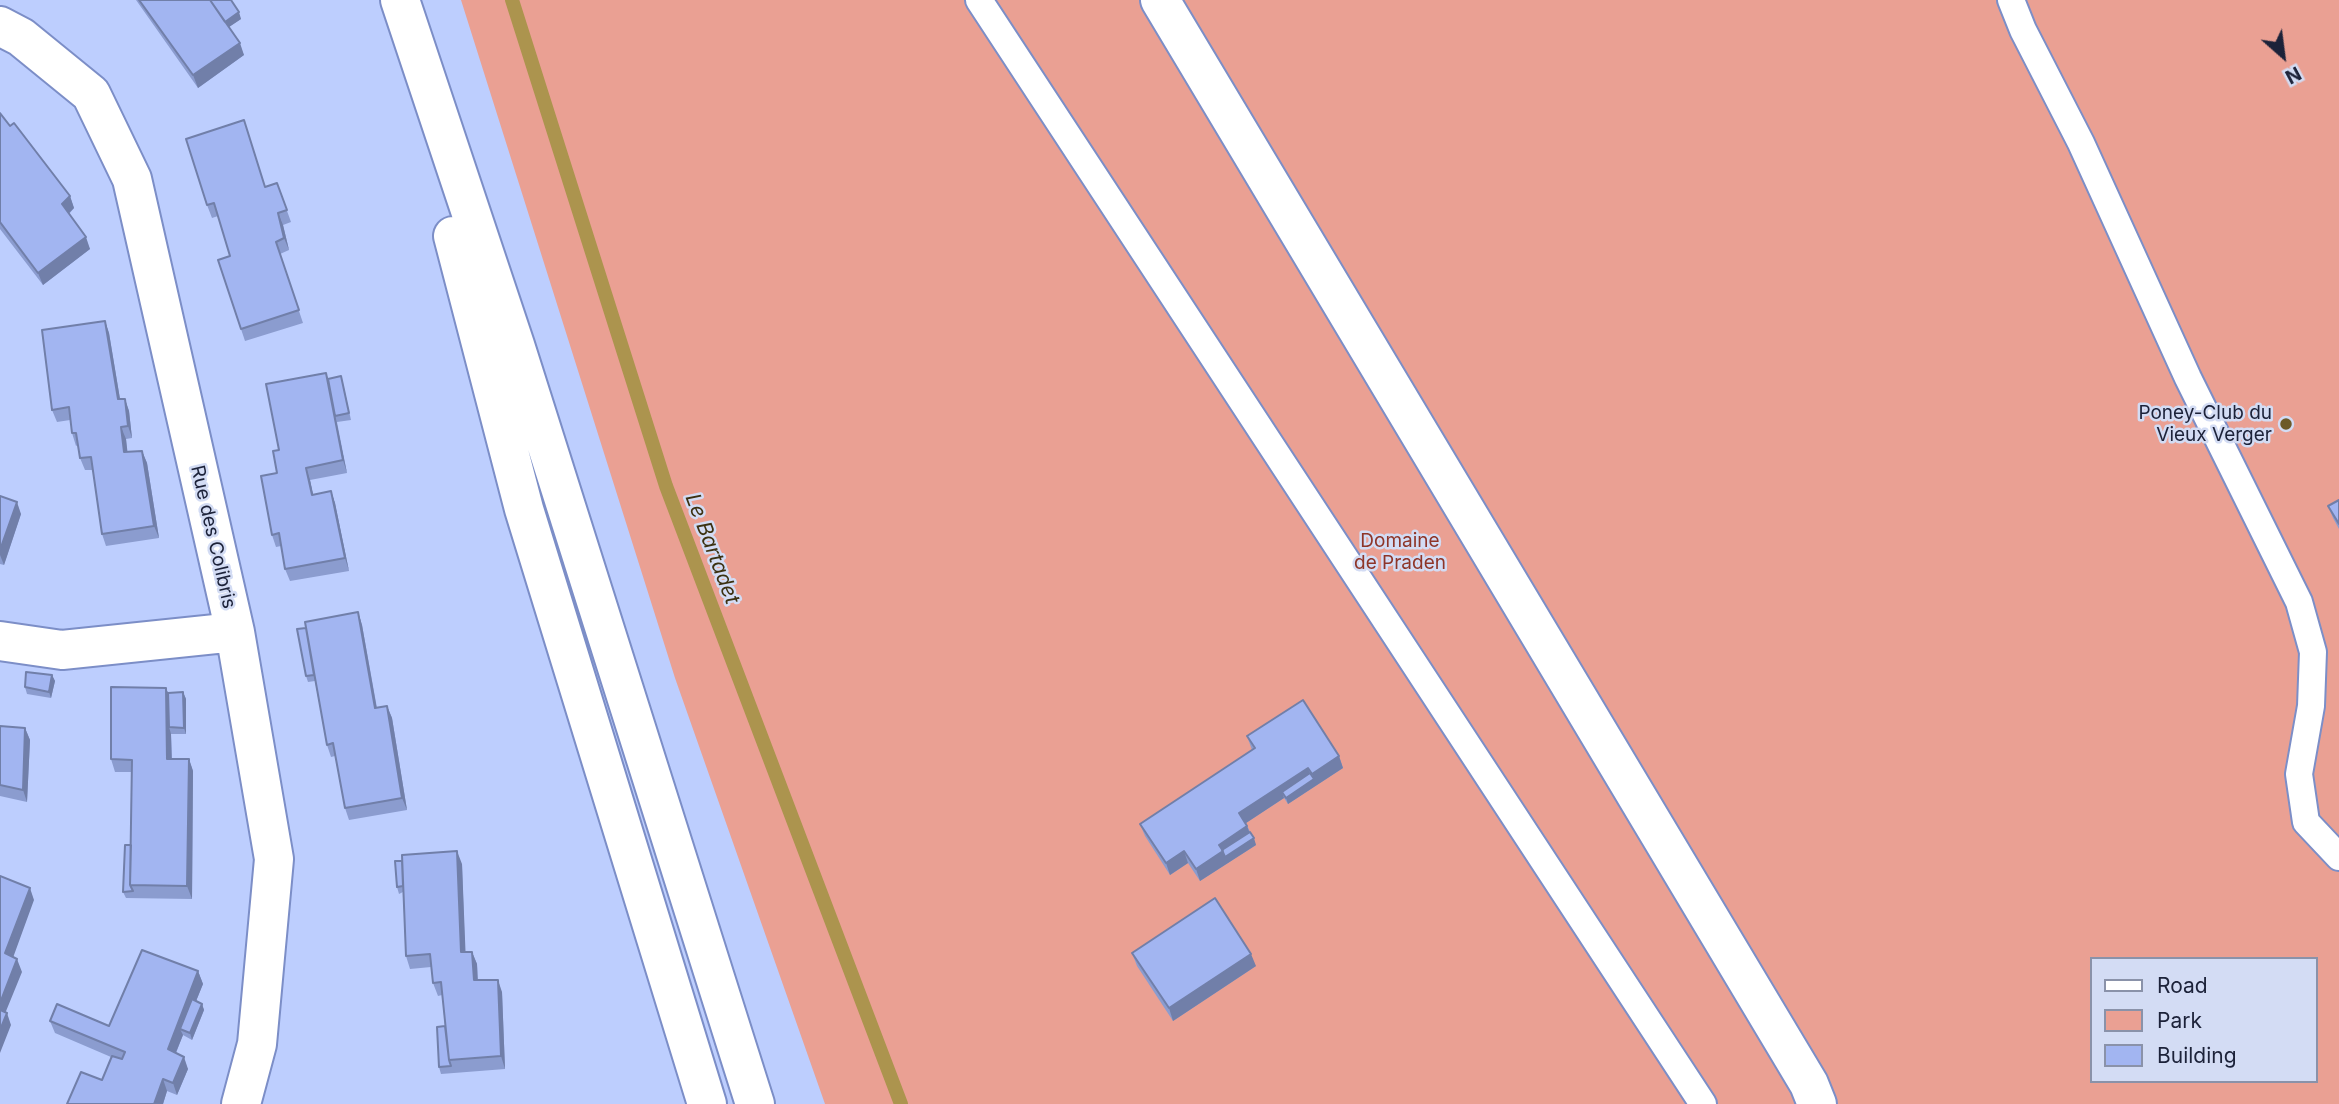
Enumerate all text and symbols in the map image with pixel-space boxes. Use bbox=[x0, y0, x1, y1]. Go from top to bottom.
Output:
north arrow bbox=[2248, 21, 2318, 91]
text: N bbox=[2281, 61, 2305, 89]
place label: Poney-Club du Vieux Verger bbox=[2138, 402, 2272, 446]
marker: Poney-Club du Vieux Verger bbox=[2278, 416, 2294, 432]
street label: Rue des Colibris bbox=[185, 463, 241, 611]
water label: Le Bartadet bbox=[679, 490, 745, 608]
park label: Domaine de Praden bbox=[1354, 530, 1446, 574]
legend bbox=[2090, 957, 2318, 1083]
text: Road bbox=[2157, 973, 2208, 998]
text: Park bbox=[2157, 1008, 2202, 1033]
text: Building bbox=[2157, 1043, 2237, 1068]

